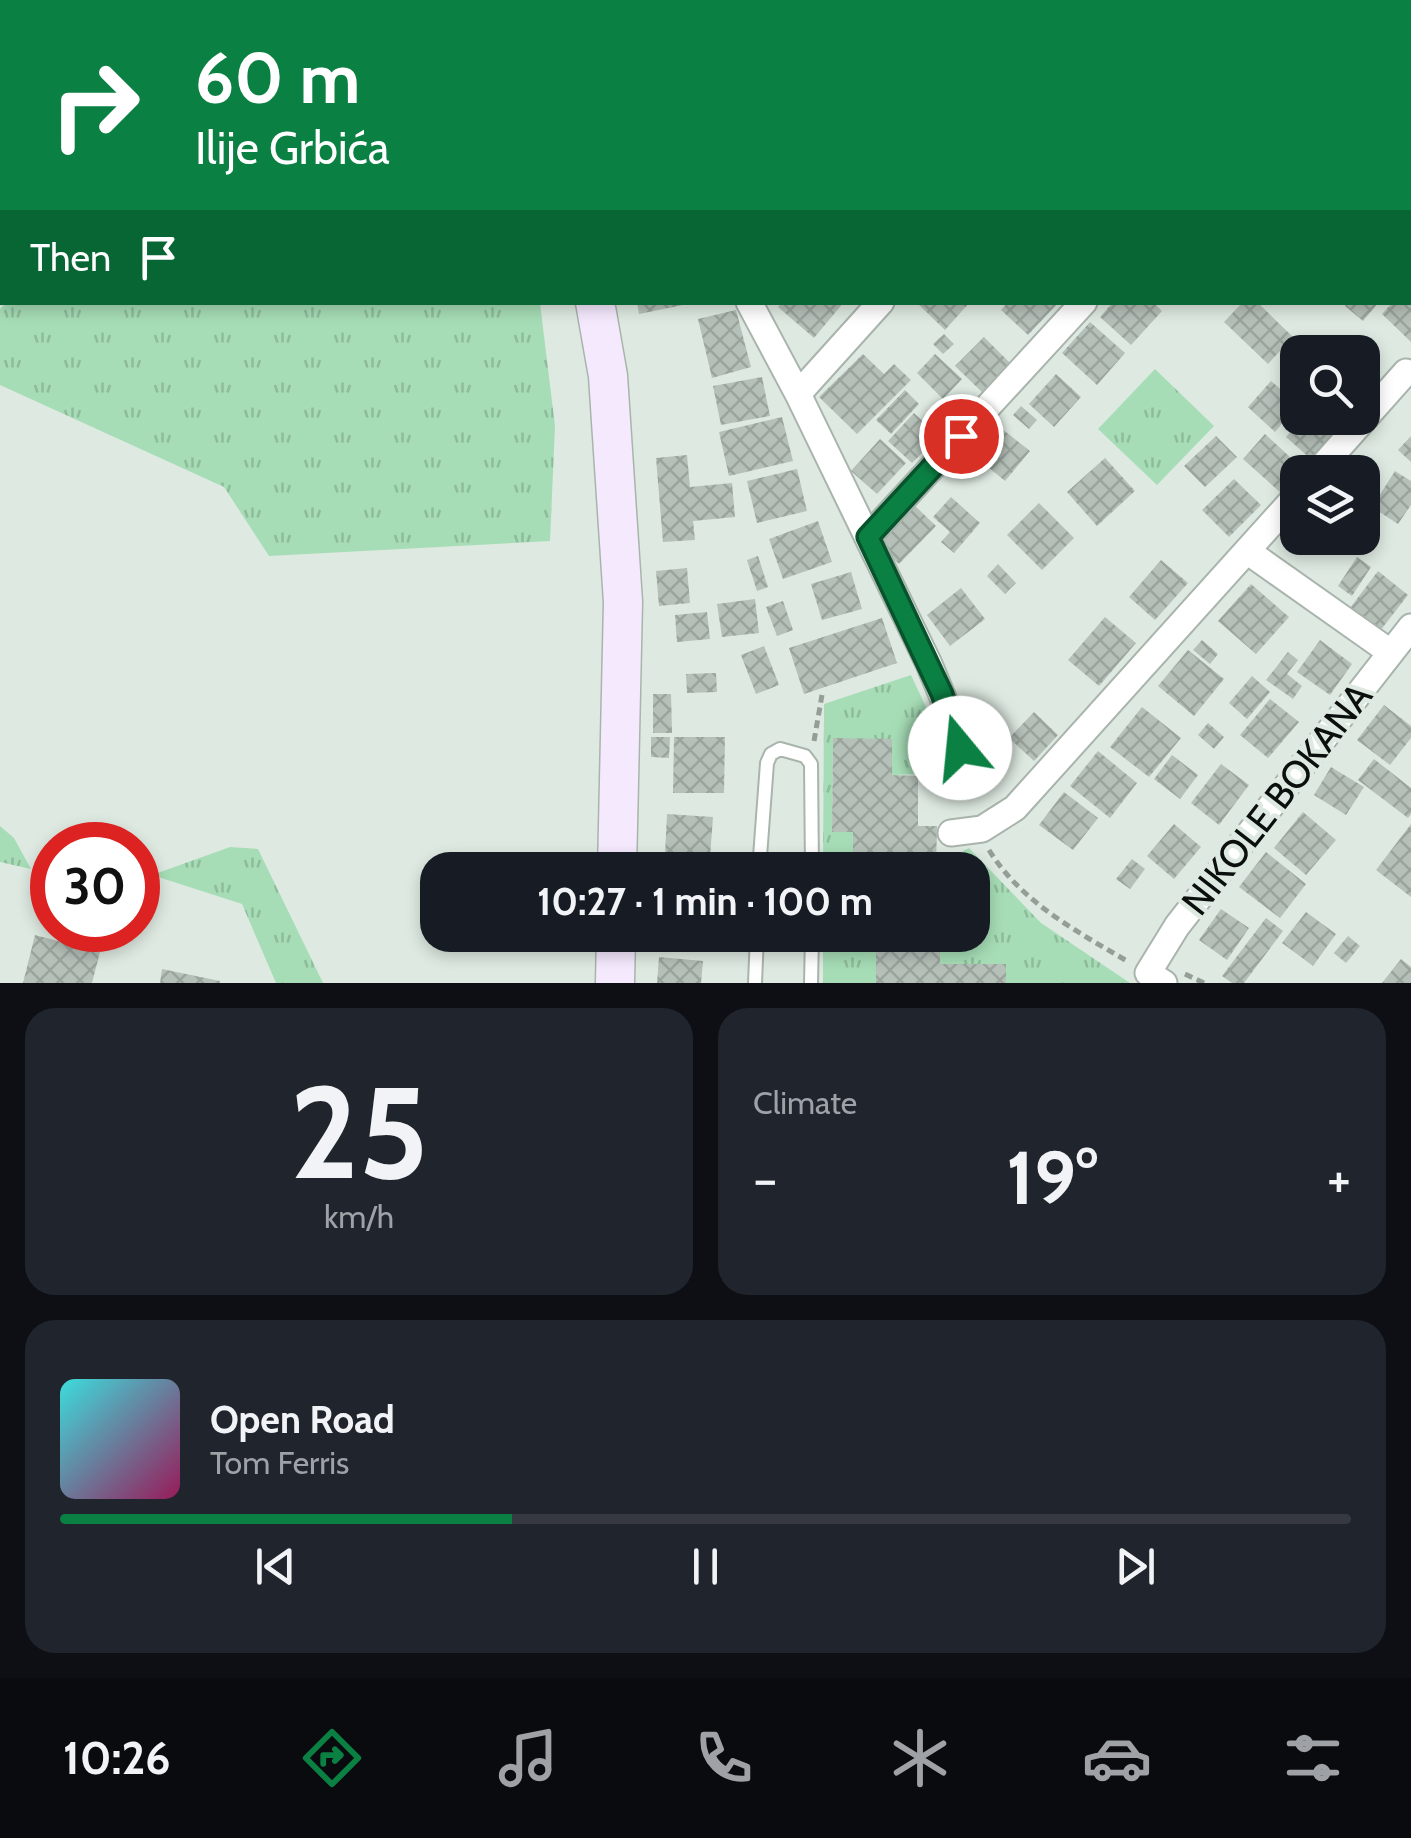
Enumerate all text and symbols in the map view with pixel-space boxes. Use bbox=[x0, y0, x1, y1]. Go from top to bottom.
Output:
text: 60 m bbox=[195, 35, 360, 121]
icon: right bbox=[30, 40, 160, 170]
text: Ilije Grbića bbox=[195, 121, 390, 175]
icon: arrive bbox=[131, 230, 186, 285]
text: Then bbox=[30, 234, 111, 281]
map controls bbox=[1280, 335, 1380, 555]
button: search bbox=[1280, 335, 1380, 435]
pin bbox=[919, 394, 1004, 479]
icon: arrive bbox=[934, 409, 989, 464]
button: layers bbox=[1280, 455, 1380, 555]
street label: NIKOLE BOKANA bbox=[1171, 673, 1382, 924]
position arrow bbox=[908, 696, 1012, 800]
speed limit sign: 30 bbox=[30, 822, 160, 952]
text: 10:27 · 1 min · 100 m bbox=[537, 878, 873, 925]
text: 25 bbox=[290, 1053, 428, 1211]
text: Climate bbox=[753, 1083, 857, 1122]
text: 19° bbox=[1006, 1132, 1098, 1223]
text: − bbox=[753, 1145, 777, 1212]
text: + bbox=[1327, 1145, 1351, 1212]
text: km/h bbox=[324, 1197, 394, 1236]
text: Open Road bbox=[210, 1396, 395, 1443]
text: Tom Ferris bbox=[210, 1443, 349, 1482]
icon: previous bbox=[248, 1539, 303, 1594]
icon: pause bbox=[678, 1539, 733, 1594]
icon: next bbox=[1108, 1539, 1163, 1594]
icon: directions bbox=[297, 1723, 367, 1793]
icon: music bbox=[493, 1723, 563, 1793]
icon: phone bbox=[689, 1723, 759, 1793]
icon: climate bbox=[885, 1723, 955, 1793]
icon: car bbox=[1082, 1723, 1152, 1793]
icon: filters bbox=[1278, 1723, 1348, 1793]
text: 10:26 bbox=[63, 1731, 171, 1785]

